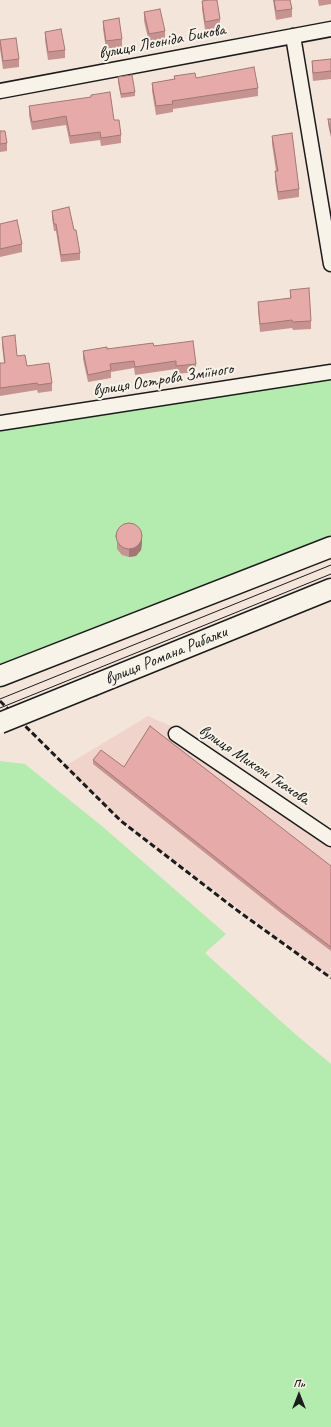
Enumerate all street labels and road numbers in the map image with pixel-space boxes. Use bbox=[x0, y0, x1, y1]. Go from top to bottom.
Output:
street label: вулиця Леоніда Бикова bbox=[97, 20, 227, 64]
street label: вулиця Острова Зміїного bbox=[91, 359, 235, 401]
street label: вулиця Романа Рибалки bbox=[102, 622, 230, 690]
street label: вулиця Миколи Ткачова bbox=[195, 720, 313, 810]

